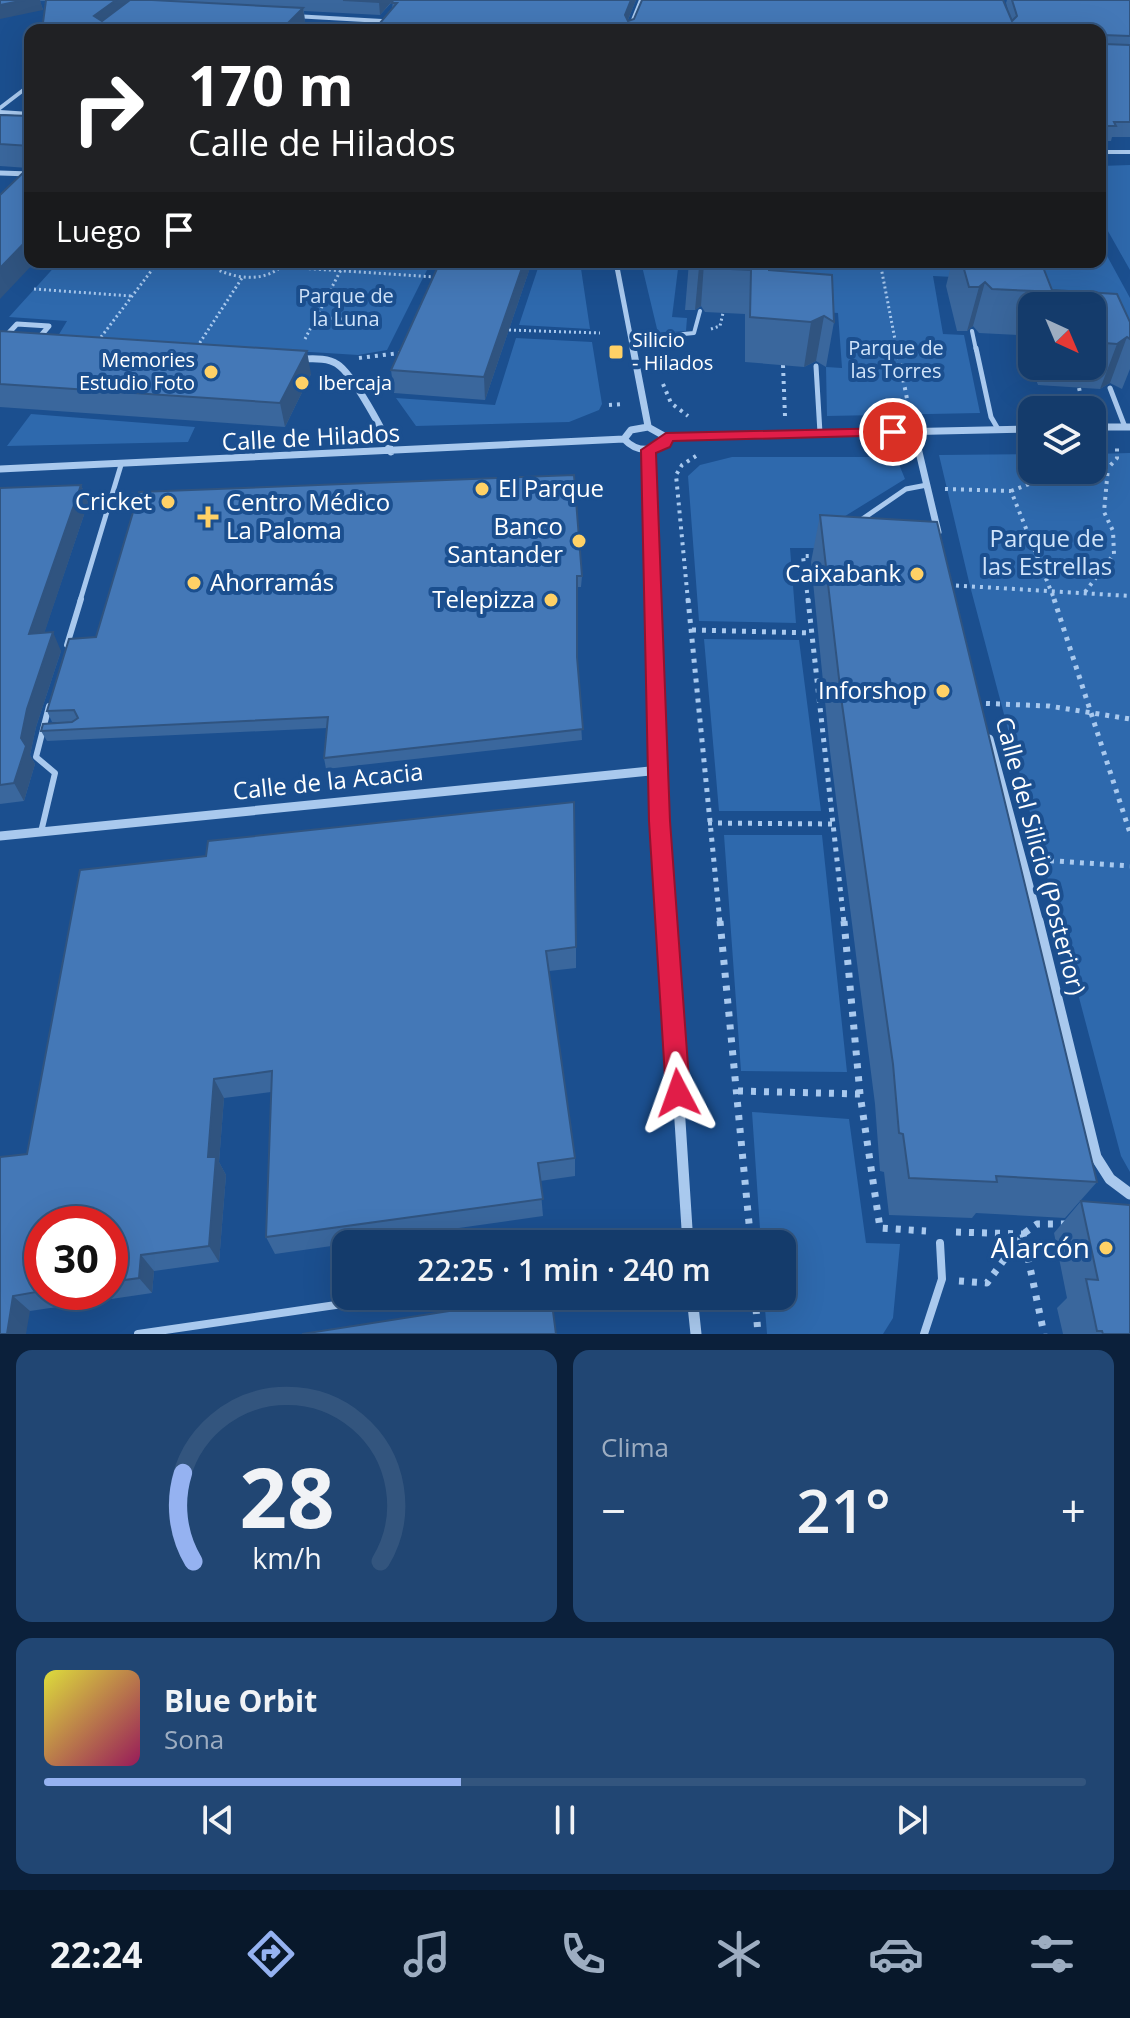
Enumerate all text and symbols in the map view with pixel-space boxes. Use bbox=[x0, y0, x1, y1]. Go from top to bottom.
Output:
text: 170 m bbox=[188, 46, 354, 122]
icon: right bbox=[56, 56, 160, 160]
text: Calle de Hilados bbox=[188, 118, 456, 167]
icon: arrive bbox=[157, 208, 201, 252]
text: Luego bbox=[56, 210, 141, 251]
park label: Parque de la Luna bbox=[298, 282, 394, 332]
north arrow bbox=[1018, 292, 1106, 380]
map controls bbox=[1018, 292, 1106, 484]
place label: Silicio - Hilados bbox=[632, 326, 713, 376]
park label: Parque de las Torres bbox=[848, 334, 944, 384]
marker: Silicio - Hilados bbox=[607, 343, 625, 361]
place label: Memories Estudio Foto bbox=[79, 346, 195, 396]
marker: Memories Estudio Foto bbox=[202, 363, 220, 381]
place label: Ibercaja bbox=[318, 369, 392, 396]
marker: Ibercaja bbox=[293, 374, 311, 392]
button: layers bbox=[1018, 396, 1106, 484]
pin bbox=[859, 398, 927, 466]
icon: arrive bbox=[871, 410, 915, 454]
street label: Calle de Hilados bbox=[221, 415, 401, 458]
place label: El Parque bbox=[498, 471, 604, 504]
marker: El Parque bbox=[473, 480, 491, 498]
place label: Cricket bbox=[75, 484, 152, 517]
place label: Centro Médico La Paloma bbox=[226, 485, 390, 546]
marker: Cricket bbox=[159, 493, 177, 511]
marker: Centro Médico La Paloma bbox=[197, 506, 219, 528]
place label: Banco Santander bbox=[447, 509, 563, 570]
park label: Parque de las Estrellas bbox=[982, 521, 1112, 582]
marker: Banco Santander bbox=[570, 532, 588, 550]
place label: Caixabank bbox=[785, 556, 901, 589]
place label: Ahorramás bbox=[210, 565, 334, 598]
marker: Caixabank bbox=[908, 565, 926, 583]
marker: Ahorramás bbox=[185, 574, 203, 592]
place label: Telepizza bbox=[432, 582, 535, 615]
marker: Telepizza bbox=[542, 591, 560, 609]
place label: Inforshop bbox=[818, 673, 927, 706]
marker: Inforshop bbox=[934, 682, 952, 700]
street label: Calle del Silicio (Posterior) bbox=[988, 713, 1095, 998]
street label: Calle de la Acacia bbox=[231, 754, 425, 807]
position arrow bbox=[636, 1051, 720, 1135]
speed limit sign: 30 bbox=[24, 1206, 128, 1310]
place label: Alarcón bbox=[991, 1228, 1090, 1266]
marker: Alarcón bbox=[1097, 1239, 1115, 1257]
text: 22:25 · 1 min · 240 m bbox=[417, 1249, 711, 1290]
text: Clima bbox=[601, 1429, 669, 1465]
text: 28 bbox=[239, 1439, 334, 1552]
text: 21° bbox=[796, 1469, 891, 1551]
text: − bbox=[601, 1480, 626, 1540]
text: + bbox=[1061, 1480, 1086, 1540]
text: km/h bbox=[252, 1538, 321, 1577]
text: Blue Orbit bbox=[164, 1680, 317, 1721]
text: Sona bbox=[164, 1721, 224, 1757]
icon: previous bbox=[196, 1798, 240, 1842]
icon: pause bbox=[543, 1798, 587, 1842]
icon: next bbox=[890, 1798, 934, 1842]
icon: directions bbox=[243, 1926, 299, 1982]
icon: music bbox=[399, 1926, 455, 1982]
icon: phone bbox=[555, 1926, 611, 1982]
icon: climate bbox=[711, 1926, 767, 1982]
icon: car bbox=[868, 1926, 924, 1982]
icon: filters bbox=[1024, 1926, 1080, 1982]
text: 22:24 bbox=[50, 1930, 143, 1979]

